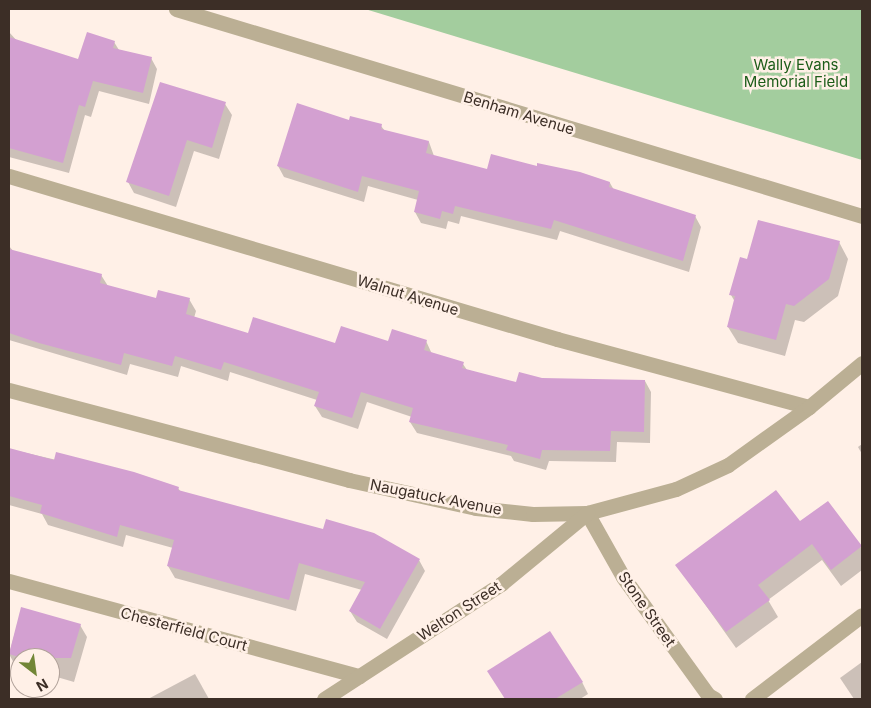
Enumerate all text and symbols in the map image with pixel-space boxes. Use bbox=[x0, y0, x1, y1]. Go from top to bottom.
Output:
park label: Wally Evans Memorial Field bbox=[744, 55, 848, 90]
street label: Benham Avenue bbox=[461, 88, 577, 138]
street label: Walnut Avenue bbox=[355, 271, 461, 319]
street label: Naugatuck Avenue bbox=[369, 475, 503, 519]
street label: Stone Street bbox=[615, 568, 679, 650]
street label: Welton Street bbox=[414, 577, 504, 645]
street label: Chesterfield Court bbox=[119, 603, 249, 655]
north arrow bbox=[10, 648, 60, 698]
text: N bbox=[33, 676, 51, 696]

